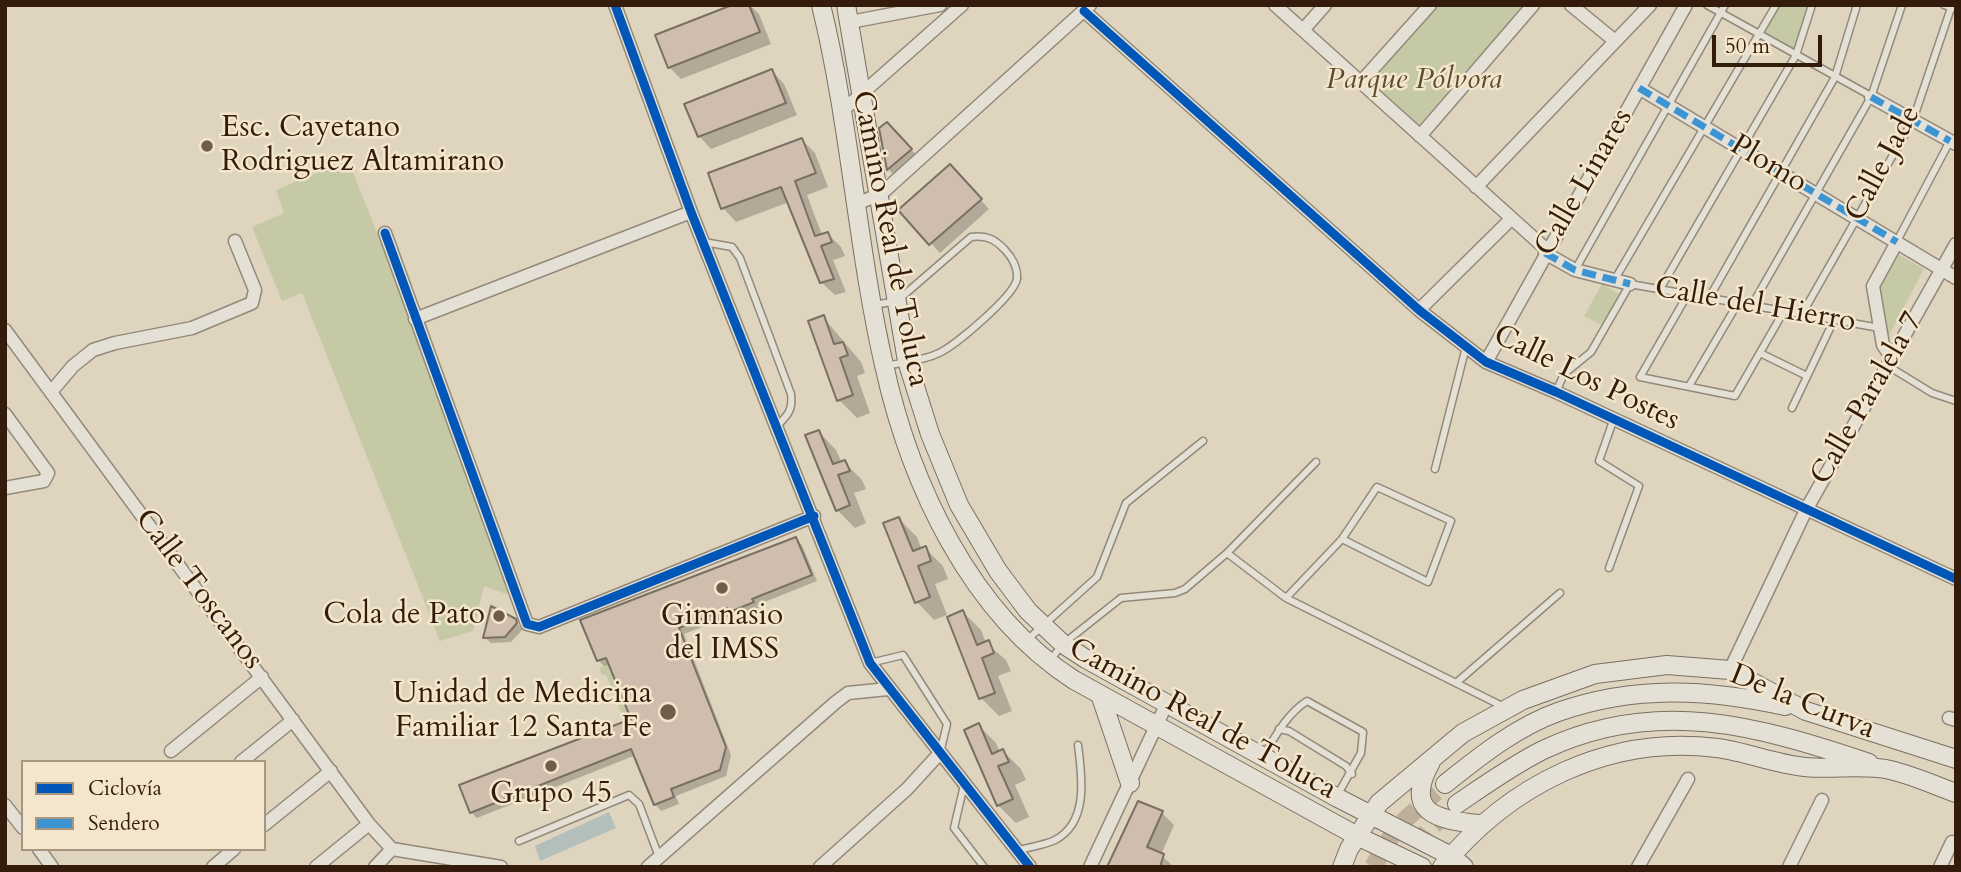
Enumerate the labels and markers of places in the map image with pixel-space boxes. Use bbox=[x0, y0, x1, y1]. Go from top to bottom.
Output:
place label: Esc. Cayetano Rodriguez Altamirano bbox=[221, 111, 504, 182]
marker: Esc. Cayetano Rodriguez Altamirano bbox=[199, 138, 215, 154]
marker: Gimnasio del IMSS bbox=[714, 580, 730, 596]
place label: Cola de Pato bbox=[323, 598, 485, 634]
place label: Gimnasio del IMSS bbox=[661, 599, 783, 670]
marker: Cola de Pato bbox=[491, 608, 507, 624]
place label: Unidad de Medicina Familiar 12 Santa Fe bbox=[393, 677, 652, 748]
marker: Unidad de Medicina Familiar 12 Santa Fe bbox=[658, 702, 678, 722]
marker: Grupo 45 bbox=[543, 758, 559, 774]
place label: Grupo 45 bbox=[490, 777, 612, 813]

